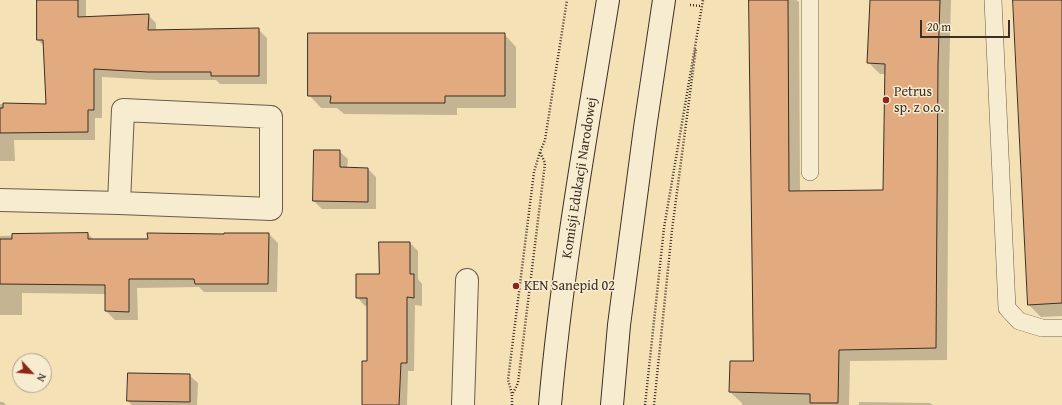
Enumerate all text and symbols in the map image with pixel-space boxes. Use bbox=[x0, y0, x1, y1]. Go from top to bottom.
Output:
scale bar bbox=[922, 12, 1012, 38]
text: 20 m bbox=[927, 18, 951, 35]
place label: Petrus sp. z o.o. bbox=[894, 84, 944, 116]
marker: Petrus sp. z o.o. bbox=[881, 95, 891, 105]
street label: Komisji Edukacji Narodowej bbox=[559, 96, 601, 260]
place label: KEN Sanepid 02 bbox=[524, 278, 615, 294]
marker: KEN Sanepid 02 bbox=[511, 281, 521, 291]
north arrow bbox=[12, 353, 52, 393]
text: N bbox=[33, 371, 51, 385]

